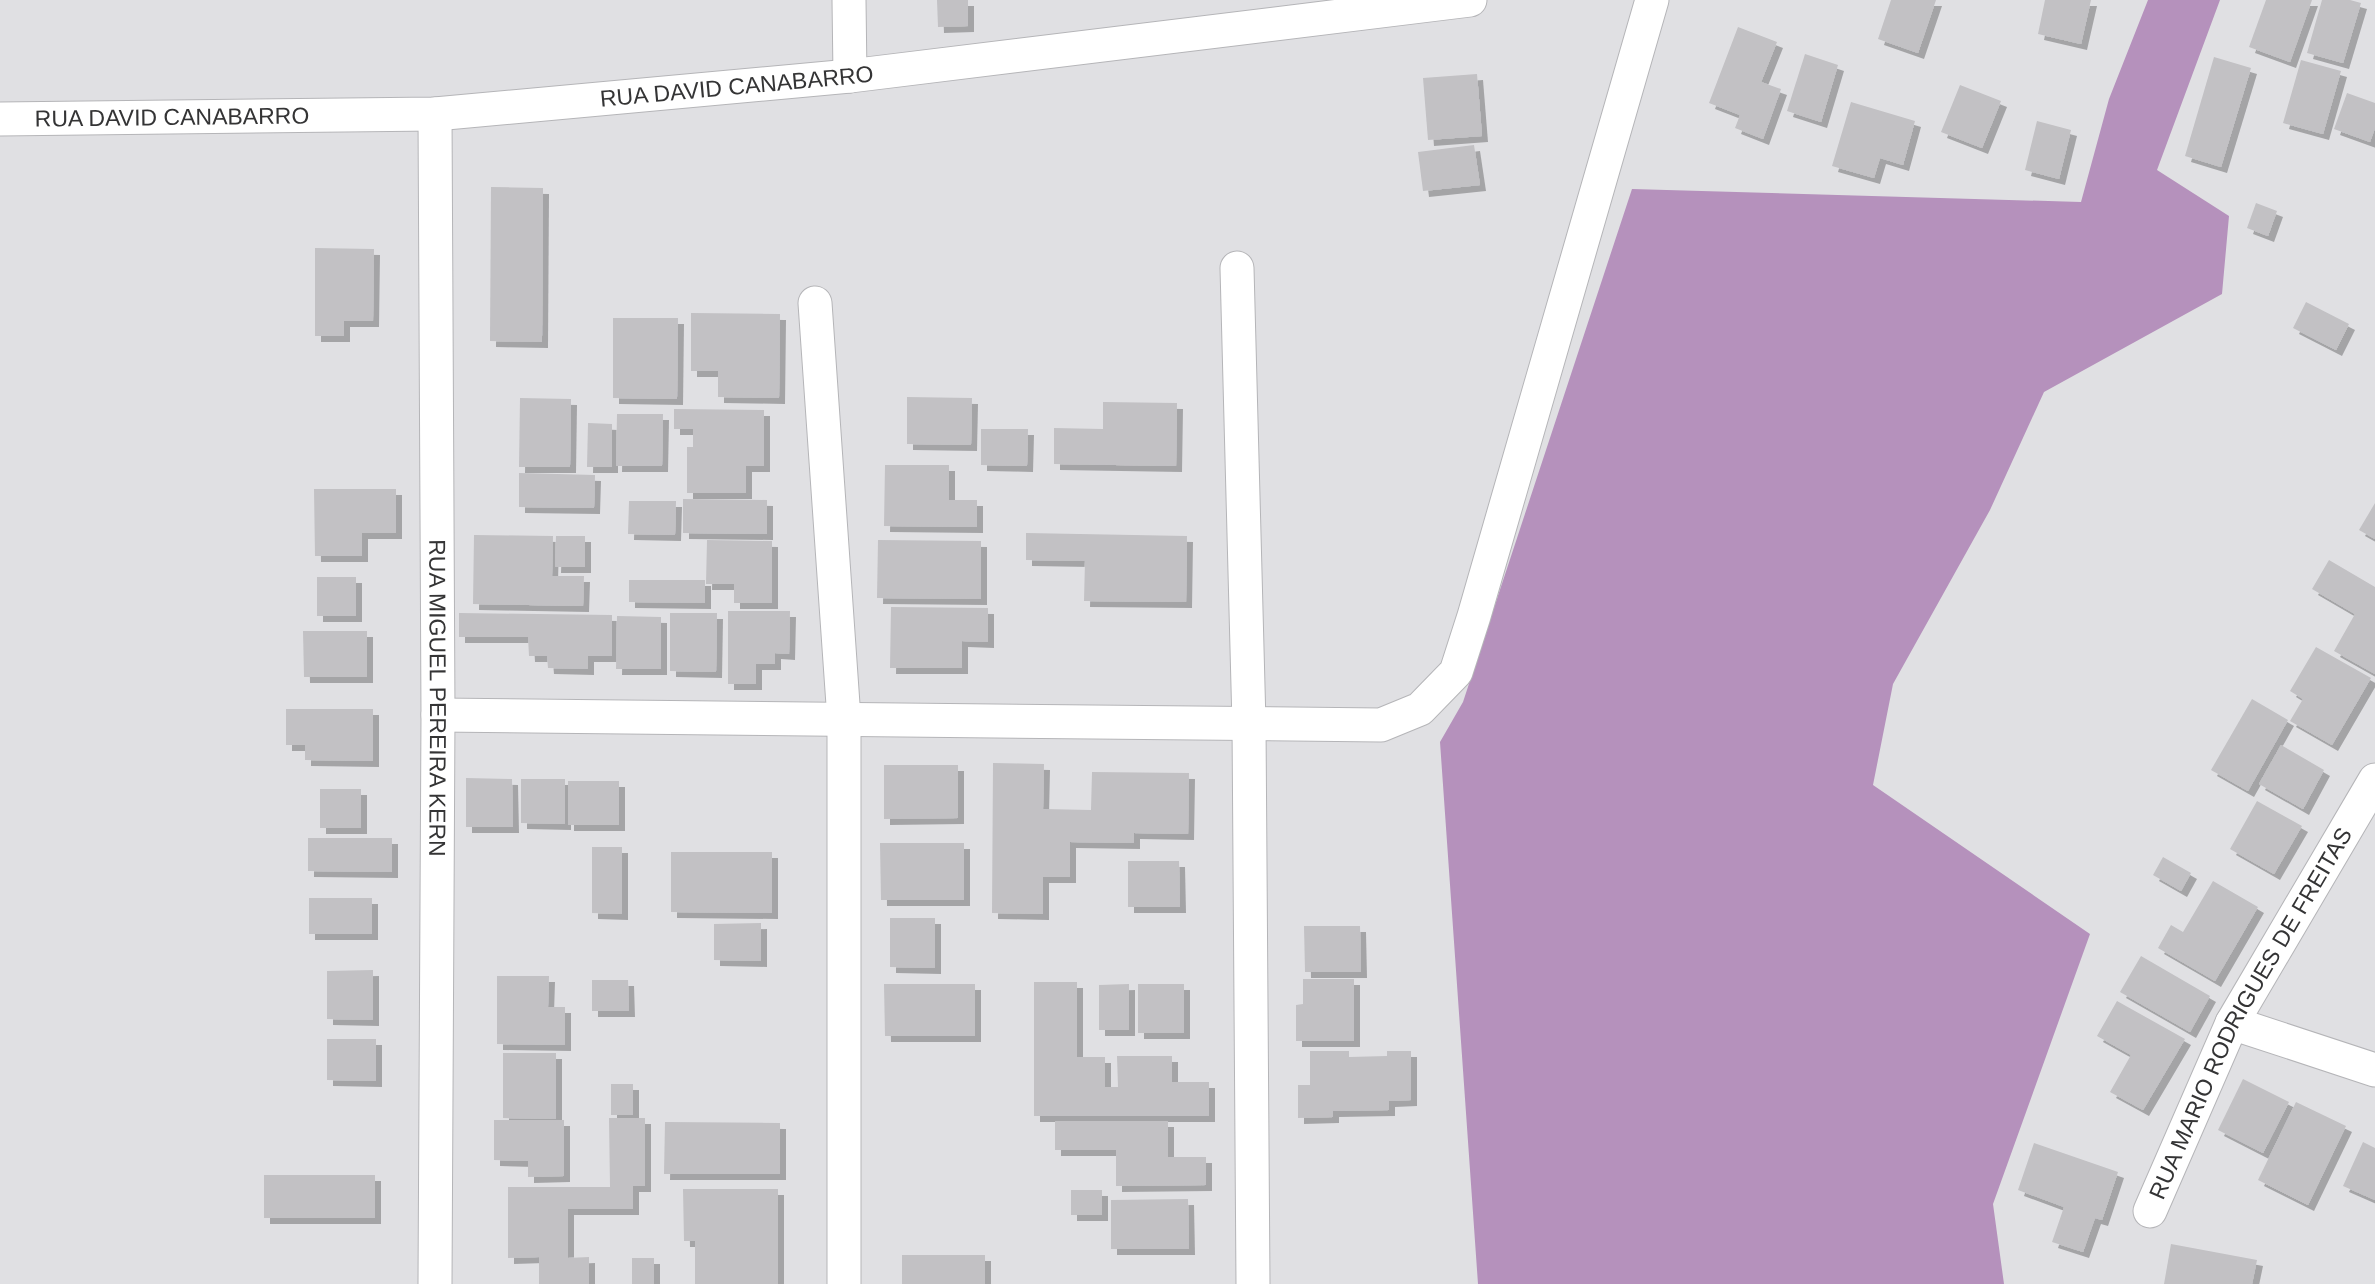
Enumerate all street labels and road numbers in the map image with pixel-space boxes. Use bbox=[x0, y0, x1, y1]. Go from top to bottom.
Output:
street label: RUA DAVID CANABARRO bbox=[599, 60, 875, 112]
street label: RUA DAVID CANABARRO bbox=[35, 102, 309, 132]
street label: RUA MIGUEL PEREIRA KERN bbox=[424, 539, 451, 857]
street label: RUA MARIO RODRIGUES DE FREITAS bbox=[2144, 823, 2357, 1203]

